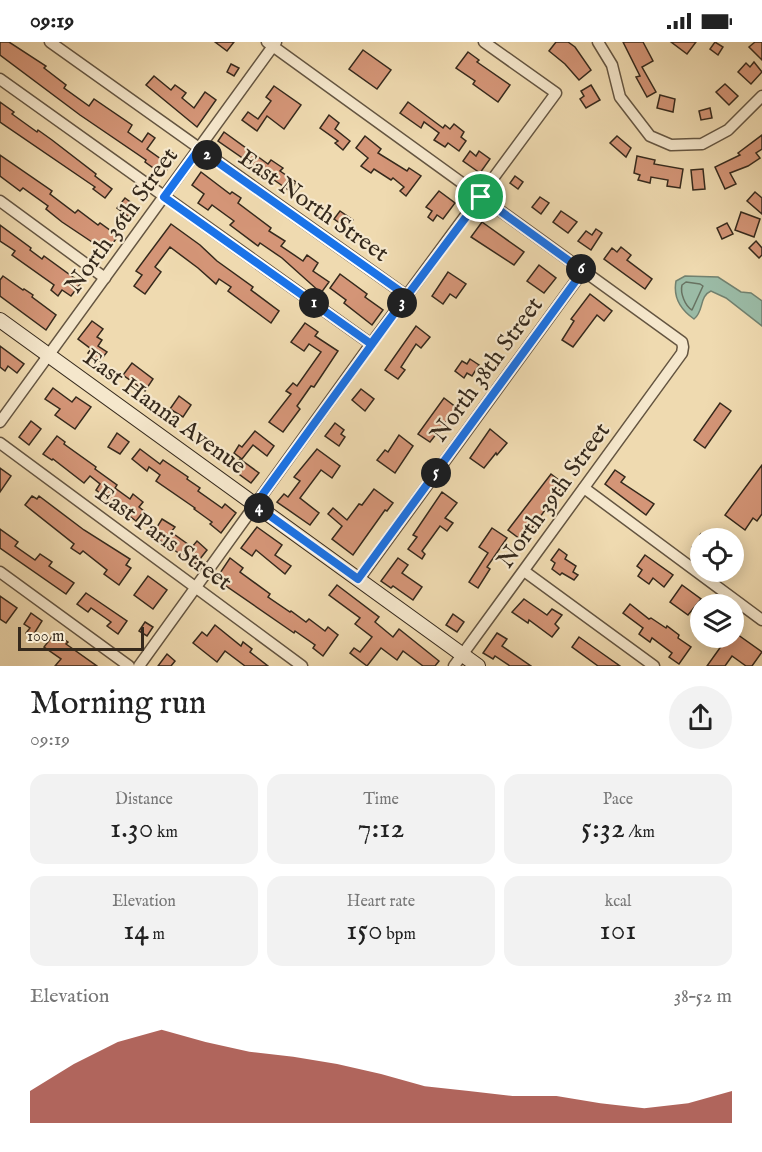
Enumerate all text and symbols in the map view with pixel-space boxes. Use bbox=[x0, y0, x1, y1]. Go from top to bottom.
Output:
text: 09:19 bbox=[30, 7, 74, 35]
pin: 2 bbox=[192, 140, 222, 170]
street label: North 36th Street bbox=[59, 142, 186, 300]
street label: East North Street bbox=[232, 143, 394, 270]
text: 2 bbox=[203, 145, 211, 165]
pin bbox=[455, 171, 506, 222]
icon: arrive bbox=[464, 180, 497, 213]
pin: 6 bbox=[566, 254, 596, 284]
text: 6 bbox=[578, 259, 584, 279]
pin: 1 bbox=[299, 288, 329, 318]
pin: 3 bbox=[387, 288, 417, 318]
street label: North 38th Street bbox=[424, 291, 550, 449]
text: 1 bbox=[311, 293, 317, 313]
text: 3 bbox=[399, 293, 405, 313]
street label: East Hanna Avenue bbox=[76, 343, 252, 482]
street label: North 39th Street bbox=[491, 417, 618, 575]
pin: 5 bbox=[421, 458, 451, 488]
text: 5 bbox=[433, 463, 439, 483]
street label: East Paris Street bbox=[89, 478, 238, 598]
pin: 4 bbox=[244, 493, 274, 523]
text: 4 bbox=[255, 498, 263, 518]
map controls bbox=[690, 528, 744, 648]
button: locate bbox=[690, 528, 744, 582]
button: layers bbox=[690, 594, 744, 648]
scale bar bbox=[18, 624, 144, 652]
text: 100 m bbox=[27, 627, 64, 647]
text: Morning run bbox=[30, 683, 206, 725]
button: share bbox=[669, 686, 732, 749]
text: 09:19 bbox=[30, 727, 70, 752]
text: Distance bbox=[115, 790, 173, 810]
text: Time bbox=[363, 790, 399, 810]
text: Pace bbox=[603, 790, 633, 810]
text: 1.30 bbox=[110, 810, 154, 848]
text: 7:12 bbox=[357, 810, 405, 848]
text: 5:32 bbox=[581, 810, 625, 848]
text: km bbox=[154, 823, 178, 843]
text: /km bbox=[625, 823, 655, 843]
text: Elevation bbox=[112, 892, 176, 912]
text: Heart rate bbox=[347, 892, 415, 912]
text: kcal bbox=[605, 892, 631, 912]
text: 14 bbox=[123, 912, 149, 950]
text: 150 bbox=[346, 912, 383, 950]
text: 101 bbox=[600, 912, 636, 950]
text: m bbox=[149, 925, 165, 945]
text: bpm bbox=[383, 925, 416, 945]
text: Elevation bbox=[30, 984, 109, 1009]
text: 38–52 m bbox=[674, 984, 732, 1009]

